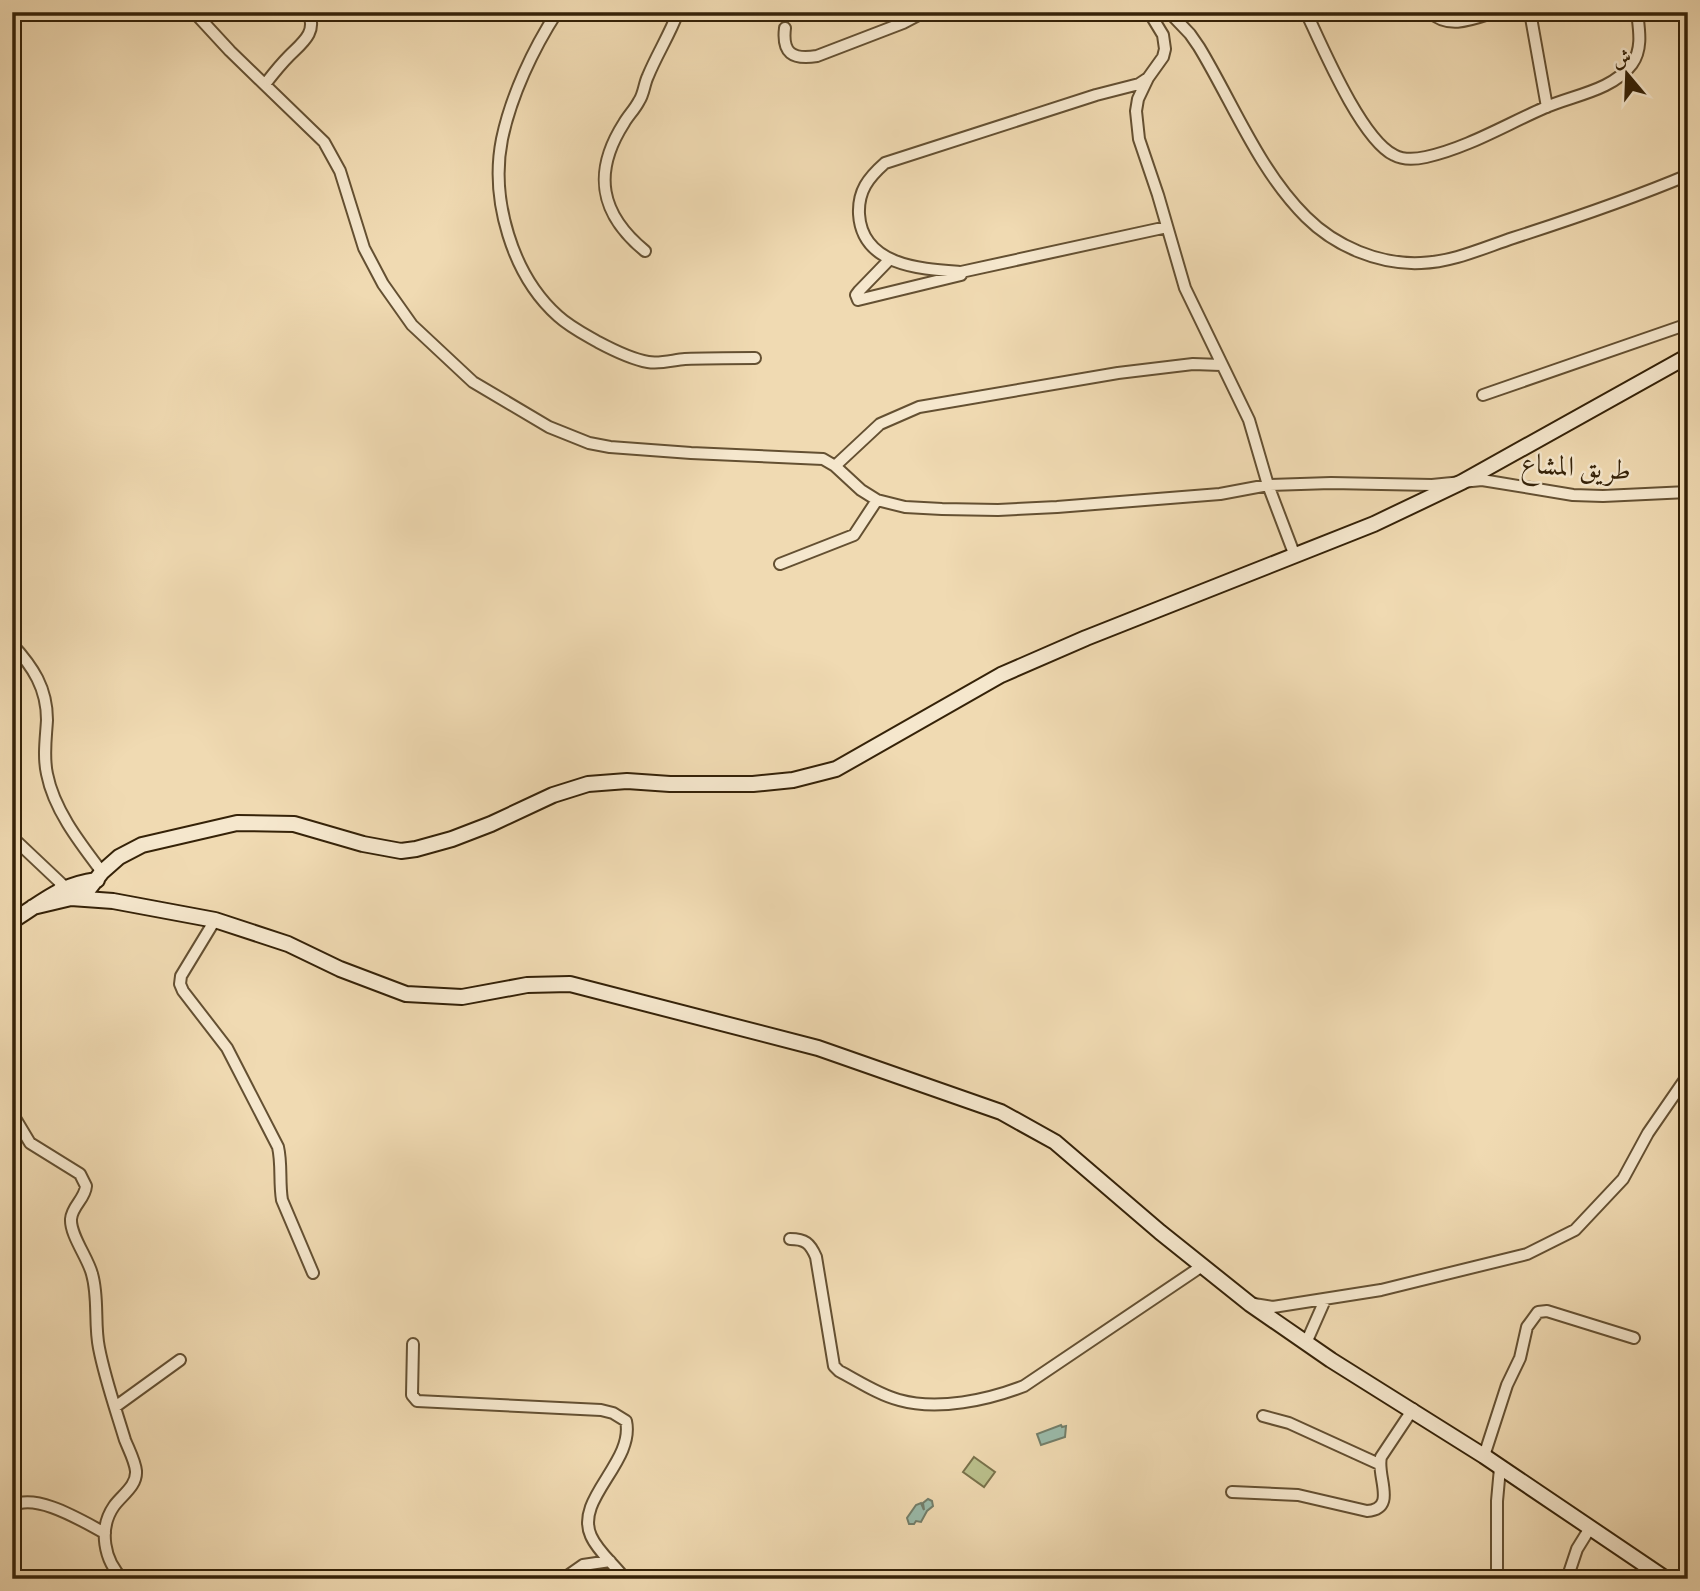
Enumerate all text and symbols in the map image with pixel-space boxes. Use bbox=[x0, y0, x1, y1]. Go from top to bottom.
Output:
north arrow bbox=[1592, 38, 1662, 108]
text: ش bbox=[1609, 44, 1635, 74]
street label: طريق المشاع bbox=[1519, 444, 1632, 494]

